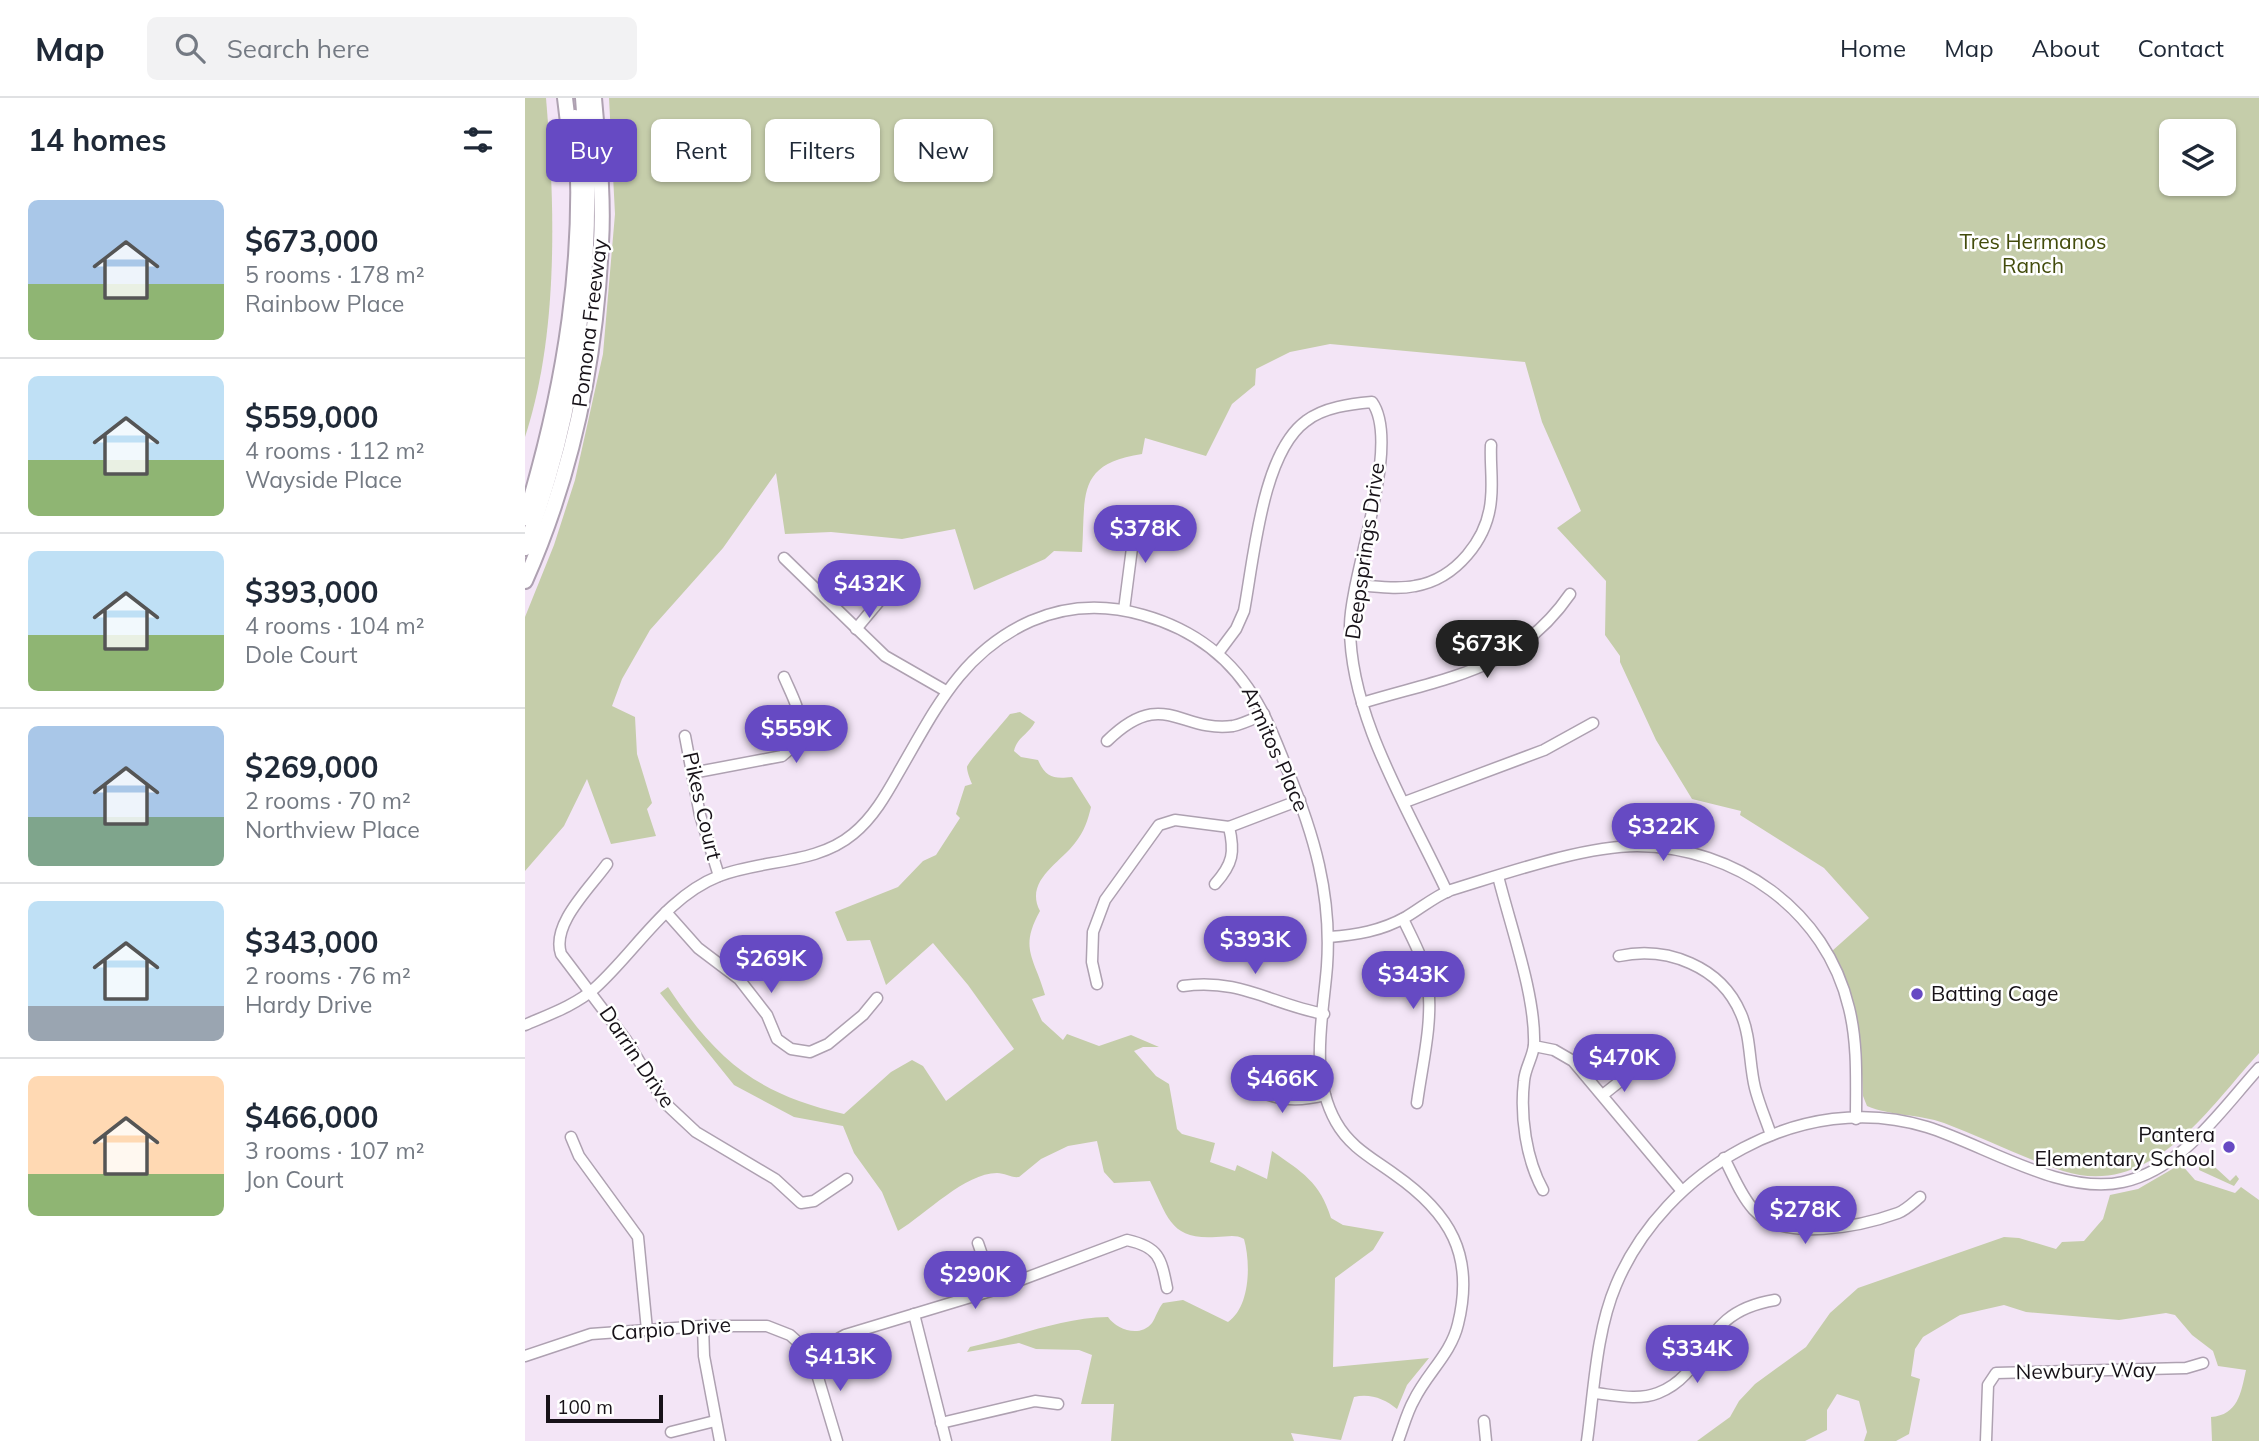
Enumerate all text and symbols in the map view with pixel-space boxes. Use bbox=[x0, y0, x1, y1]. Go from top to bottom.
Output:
search box bbox=[147, 17, 637, 80]
text: Map bbox=[35, 28, 105, 69]
icon: search bbox=[171, 29, 209, 67]
text: Search here bbox=[227, 32, 370, 65]
text: Home bbox=[1840, 33, 1906, 63]
text: Map bbox=[1944, 33, 1994, 63]
text: About bbox=[2032, 33, 2100, 63]
text: Contact bbox=[2138, 33, 2224, 63]
chip: Buy bbox=[546, 119, 637, 182]
chip: Rent bbox=[651, 119, 751, 182]
chip: Filters bbox=[765, 119, 880, 182]
chip: New bbox=[894, 119, 993, 182]
map controls bbox=[2159, 119, 2236, 196]
button: layers bbox=[2159, 119, 2236, 196]
text: 14 homes bbox=[28, 121, 167, 159]
icon: filters bbox=[459, 121, 497, 159]
text: $673,000 bbox=[245, 222, 378, 260]
icon: home bbox=[84, 228, 168, 312]
park label: Tres Hermanos Ranch bbox=[1960, 228, 2106, 278]
street label: Pomona Freeway bbox=[566, 237, 612, 409]
text: 5 rooms · 178 m² bbox=[245, 260, 425, 289]
text: Rainbow Place bbox=[245, 289, 404, 318]
text: $559,000 bbox=[245, 398, 378, 436]
icon: home bbox=[84, 404, 168, 488]
text: 4 rooms · 112 m² bbox=[245, 436, 425, 465]
street label: Deepsprings Drive bbox=[1339, 461, 1389, 641]
text: Wayside Place bbox=[245, 465, 402, 494]
pin: $378K bbox=[1096, 505, 1194, 565]
text: $378K bbox=[1110, 513, 1180, 542]
pin: $432K bbox=[820, 560, 918, 620]
text: $432K bbox=[834, 568, 904, 597]
text: $393,000 bbox=[245, 573, 378, 611]
icon: home bbox=[84, 579, 168, 663]
text: 4 rooms · 104 m² bbox=[245, 611, 425, 640]
pin: $673K bbox=[1438, 620, 1536, 680]
text: $673K bbox=[1452, 628, 1522, 657]
text: Dole Court bbox=[245, 640, 358, 669]
street label: Armitos Place bbox=[1237, 682, 1315, 815]
pin: $559K bbox=[747, 706, 845, 765]
text: $559K bbox=[761, 713, 831, 742]
text: $269,000 bbox=[245, 748, 378, 786]
street label: Pikes Court bbox=[678, 749, 728, 862]
icon: home bbox=[84, 754, 168, 838]
text: 2 rooms · 70 m² bbox=[245, 786, 411, 815]
pin: $322K bbox=[1614, 804, 1712, 863]
text: $322K bbox=[1628, 811, 1698, 840]
text: Northview Place bbox=[245, 815, 420, 844]
pin: $393K bbox=[1206, 916, 1304, 976]
text: $343,000 bbox=[245, 923, 378, 961]
text: $393K bbox=[1220, 924, 1290, 953]
icon: home bbox=[84, 929, 168, 1013]
pin: $269K bbox=[722, 936, 820, 995]
text: $269K bbox=[736, 943, 806, 972]
pin: $343K bbox=[1364, 951, 1462, 1011]
text: $343K bbox=[1378, 959, 1448, 988]
text: 2 rooms · 76 m² bbox=[245, 961, 411, 990]
place label: Batting Cage bbox=[1931, 980, 2058, 1006]
marker: Batting Cage bbox=[1909, 986, 1925, 1002]
text: Hardy Drive bbox=[245, 990, 372, 1019]
street label: Darrin Drive bbox=[594, 1001, 681, 1112]
pin: $470K bbox=[1575, 1034, 1673, 1094]
text: $470K bbox=[1589, 1042, 1659, 1071]
pin: $466K bbox=[1233, 1056, 1331, 1115]
text: $466K bbox=[1247, 1063, 1317, 1092]
text: $466,000 bbox=[245, 1098, 378, 1136]
icon: home bbox=[84, 1104, 168, 1188]
place label: Pantera Elementary School bbox=[2034, 1121, 2215, 1171]
text: 3 rooms · 107 m² bbox=[245, 1136, 425, 1165]
marker: Pantera Elementary School bbox=[2221, 1139, 2237, 1155]
text: Jon Court bbox=[245, 1165, 344, 1194]
pin: $278K bbox=[1756, 1186, 1854, 1246]
text: $278K bbox=[1770, 1194, 1840, 1223]
pin: $290K bbox=[926, 1252, 1024, 1311]
text: $290K bbox=[940, 1259, 1010, 1288]
street label: Carpio Drive bbox=[610, 1311, 732, 1345]
pin: $334K bbox=[1648, 1326, 1746, 1385]
text: $334K bbox=[1662, 1333, 1732, 1362]
pin: $413K bbox=[791, 1334, 889, 1393]
text: $413K bbox=[805, 1341, 875, 1370]
street label: Newbury Way bbox=[2015, 1356, 2157, 1384]
scale bar bbox=[546, 1392, 663, 1424]
text: 100 m bbox=[557, 1395, 613, 1419]

